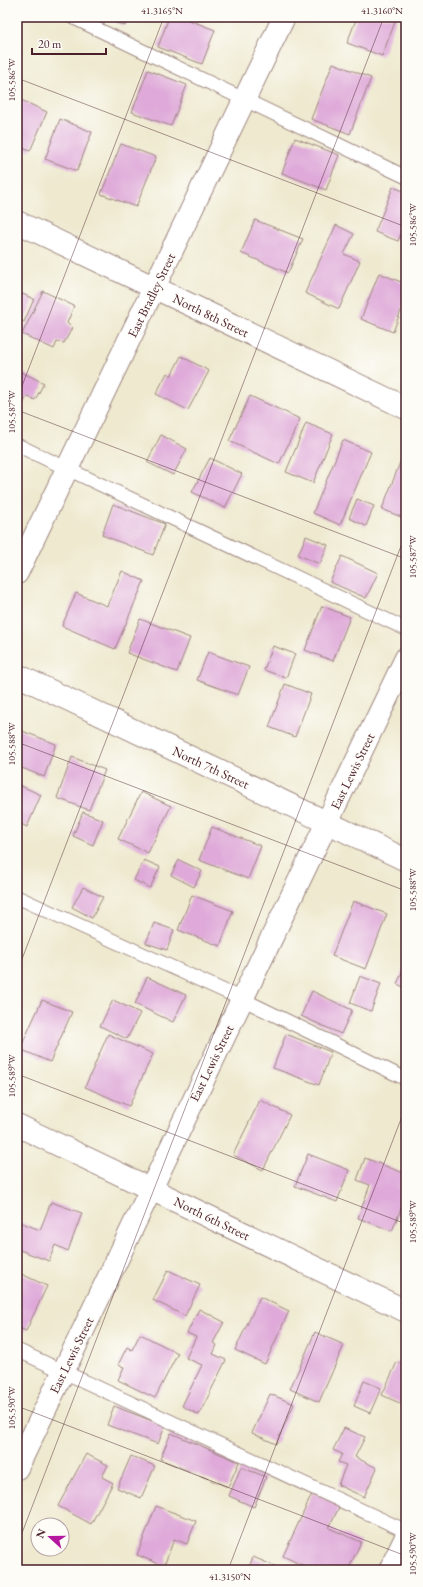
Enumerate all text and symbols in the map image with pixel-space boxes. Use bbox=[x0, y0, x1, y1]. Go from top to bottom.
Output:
text: 41.3165°N bbox=[141, 4, 183, 17]
text: 41.3160°N bbox=[361, 4, 403, 17]
scale bar bbox=[32, 30, 106, 56]
text: 20 m bbox=[38, 36, 62, 52]
text: 105.586°W bbox=[5, 58, 18, 102]
text: 105.586°W bbox=[406, 203, 419, 247]
street label: East Bradley Street bbox=[124, 250, 179, 340]
street label: North 8th Street bbox=[170, 290, 252, 341]
text: 105.587°W bbox=[5, 390, 18, 434]
text: 105.587°W bbox=[406, 535, 419, 579]
text: 105.588°W bbox=[5, 722, 18, 766]
street label: East Lewis Street bbox=[327, 730, 378, 812]
street label: North 7th Street bbox=[170, 742, 252, 793]
text: 105.588°W bbox=[406, 868, 419, 912]
street label: East Lewis Street bbox=[186, 1022, 237, 1104]
text: 105.589°W bbox=[5, 1054, 18, 1098]
street label: North 6th Street bbox=[171, 1193, 253, 1244]
text: 105.589°W bbox=[406, 1200, 419, 1244]
street label: East Lewis Street bbox=[46, 1314, 97, 1396]
text: 105.590°W bbox=[5, 1386, 18, 1430]
north arrow bbox=[30, 1517, 70, 1557]
text: N bbox=[33, 1527, 49, 1540]
text: 105.590°W bbox=[406, 1532, 419, 1576]
text: 41.3150°N bbox=[209, 1570, 251, 1583]

